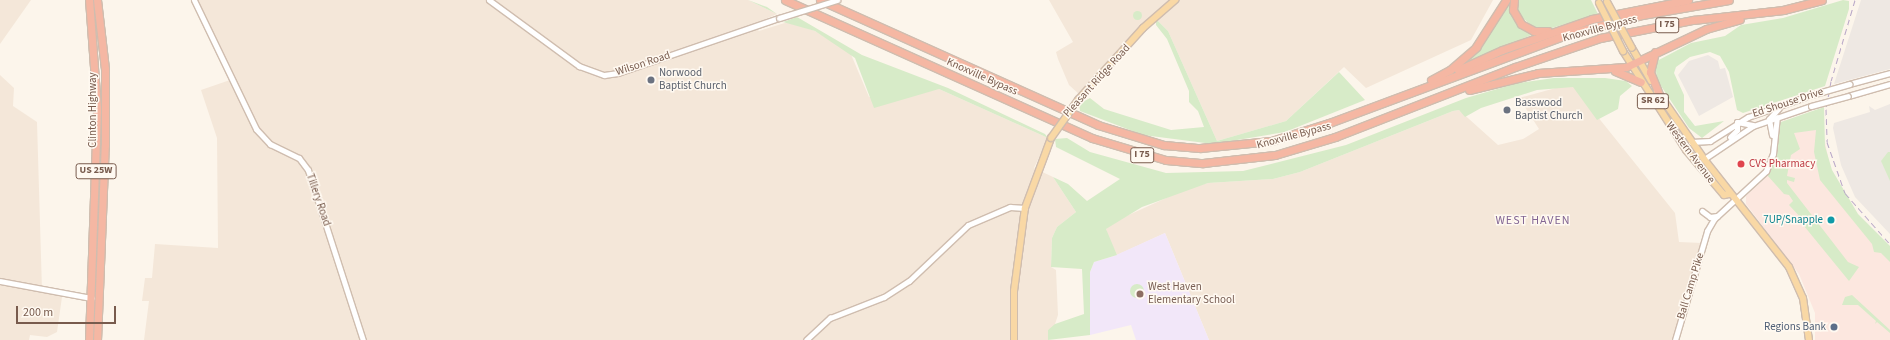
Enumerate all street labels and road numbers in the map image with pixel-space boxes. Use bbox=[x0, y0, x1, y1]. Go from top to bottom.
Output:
street label: Knoxville Bypass bbox=[1561, 13, 1639, 45]
road number: I 75 bbox=[1655, 17, 1679, 33]
street label: Pleasant Ridge Road bbox=[1061, 42, 1133, 120]
street label: Wilson Road bbox=[614, 49, 672, 79]
street label: Knoxville Bypass bbox=[944, 55, 1020, 99]
street label: Clinton Highway bbox=[86, 72, 100, 148]
street label: Ed Shouse Drive bbox=[1751, 85, 1825, 121]
road number: SR 62 bbox=[1636, 93, 1670, 109]
street label: Knoxville Bypass bbox=[1255, 120, 1333, 152]
street label: Western Avenue bbox=[1663, 120, 1717, 186]
road number: I 75 bbox=[1130, 147, 1154, 163]
road number: US 25W bbox=[75, 163, 117, 179]
street label: Tillery Road bbox=[303, 172, 333, 228]
street label: Ball Camp Pike bbox=[1675, 251, 1707, 321]

